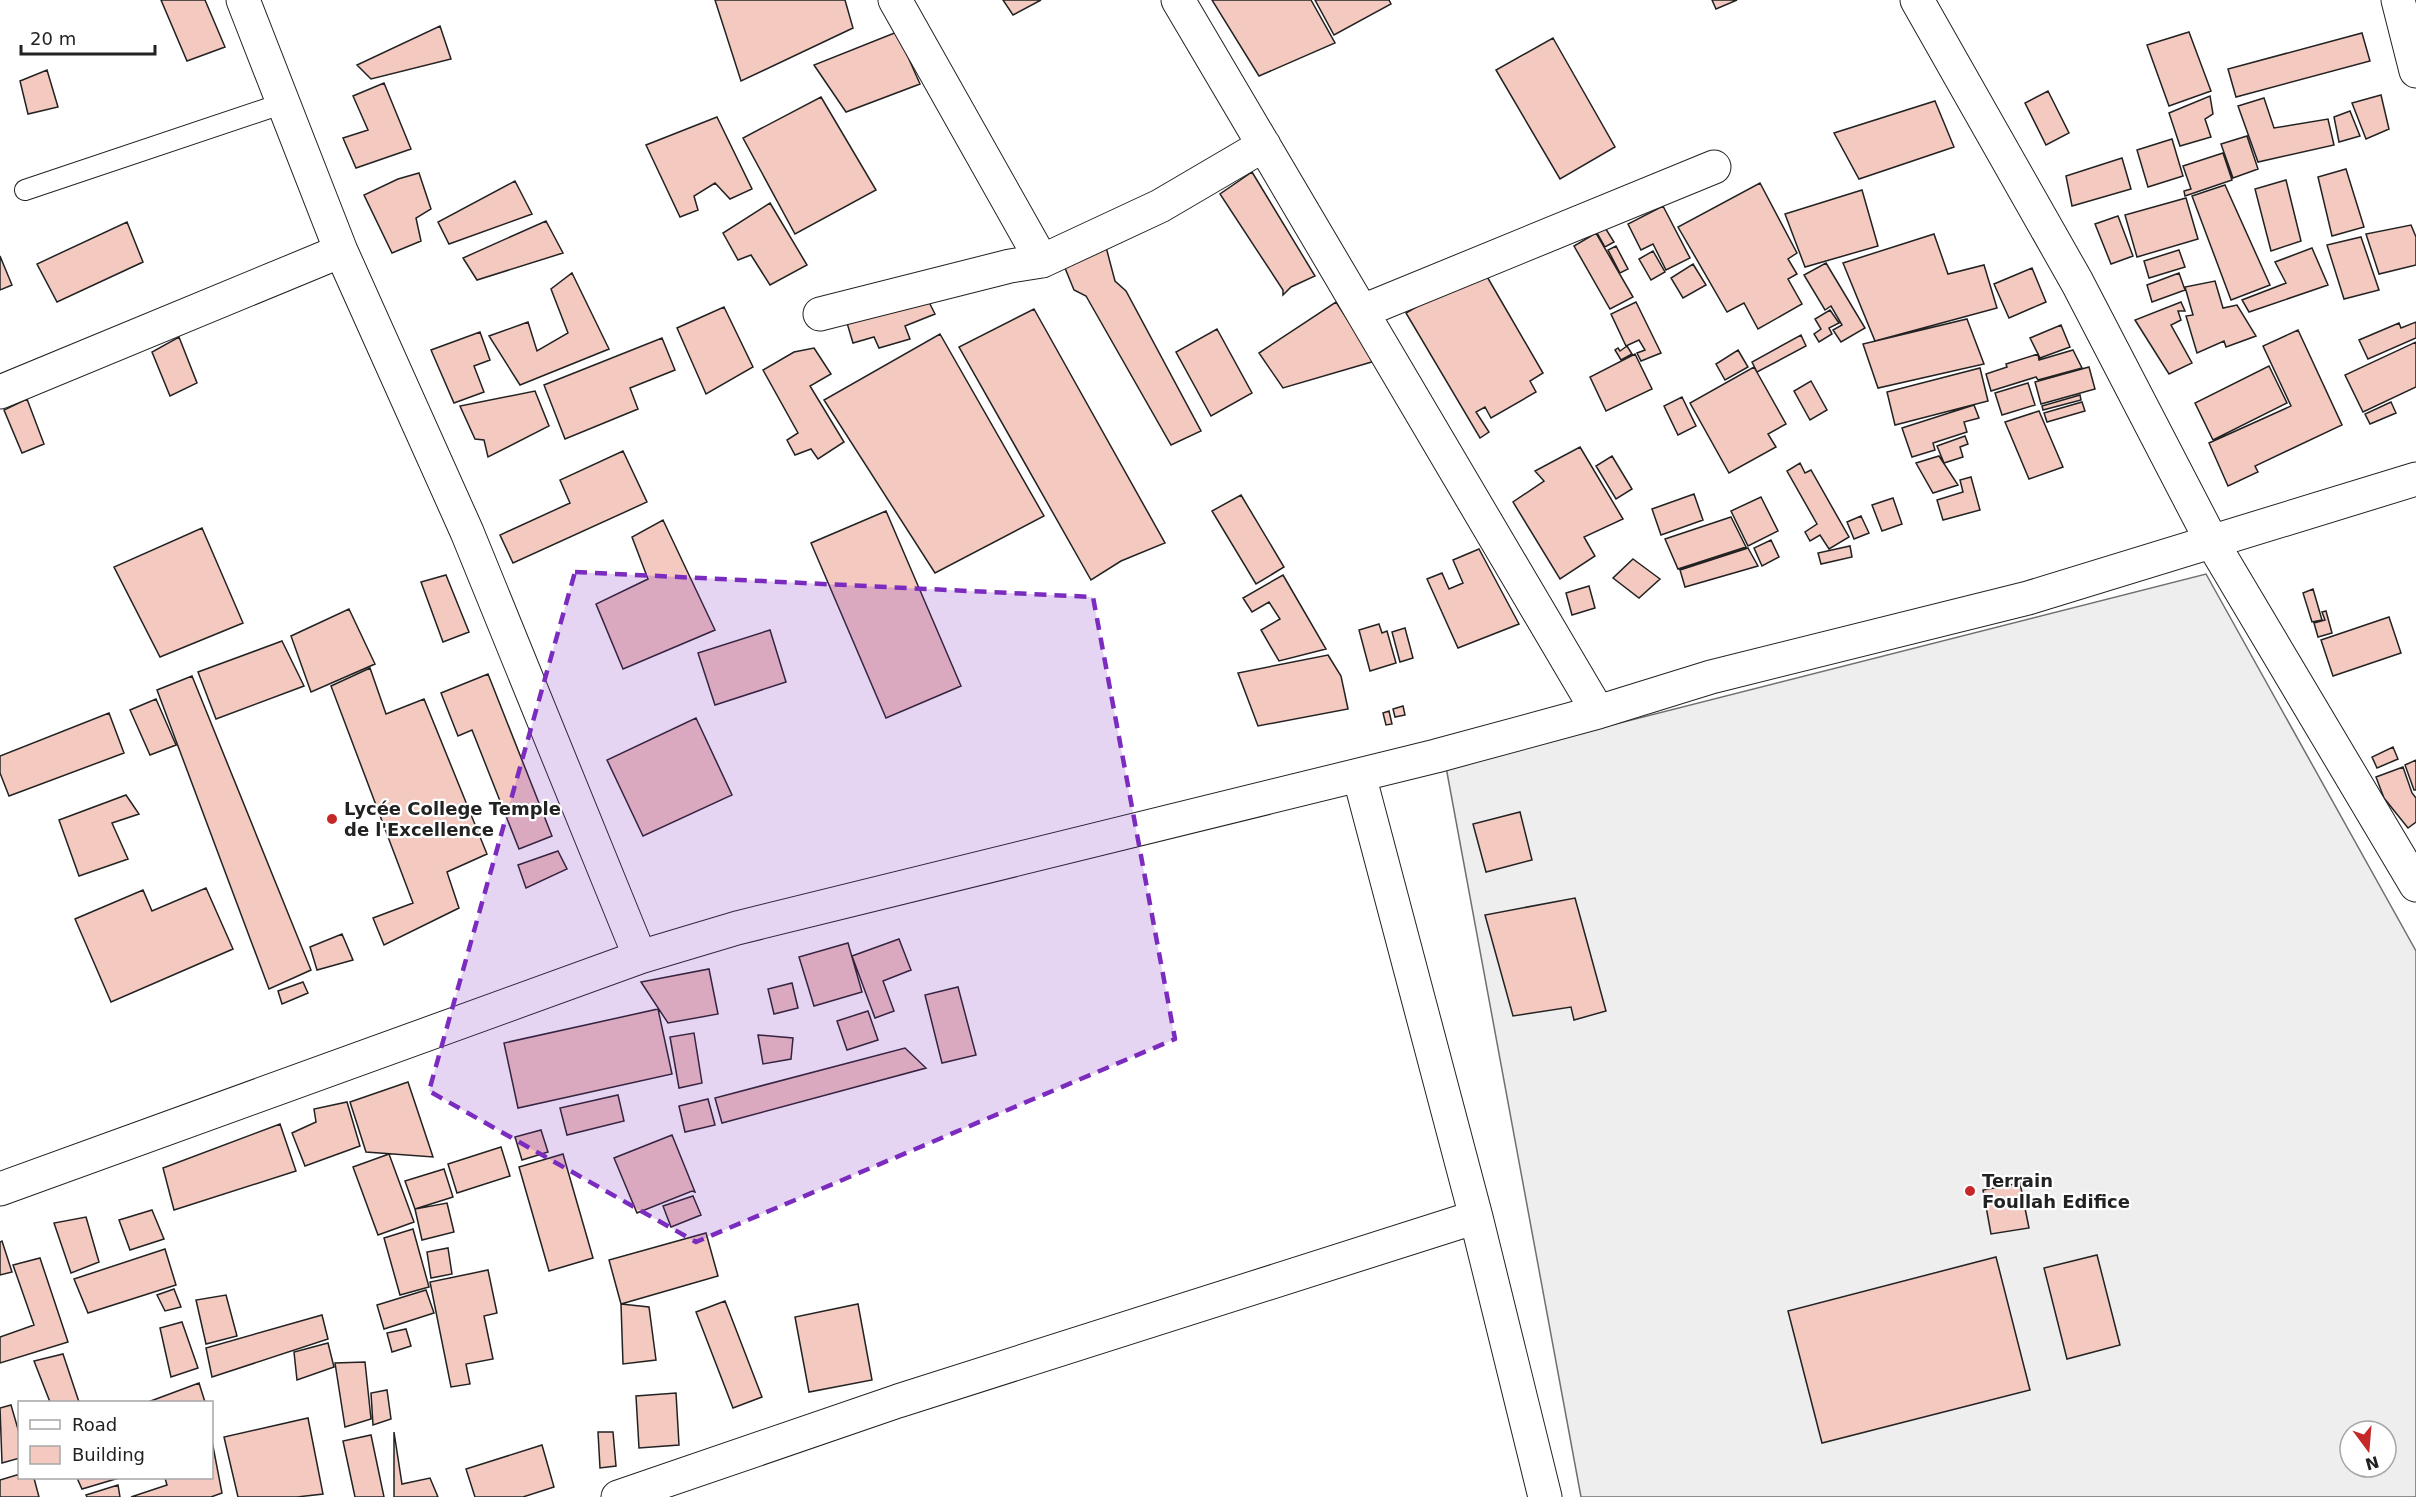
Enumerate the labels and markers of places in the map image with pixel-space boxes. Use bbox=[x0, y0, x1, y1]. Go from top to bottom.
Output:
place label: Lycée College Temple de l'Excellence bbox=[344, 798, 561, 840]
marker: Lycée College Temple de l'Excellence bbox=[325, 812, 339, 826]
place label: Terrain Foullah Edifice bbox=[1982, 1170, 2130, 1212]
marker: Terrain Foullah Edifice bbox=[1963, 1184, 1977, 1198]

